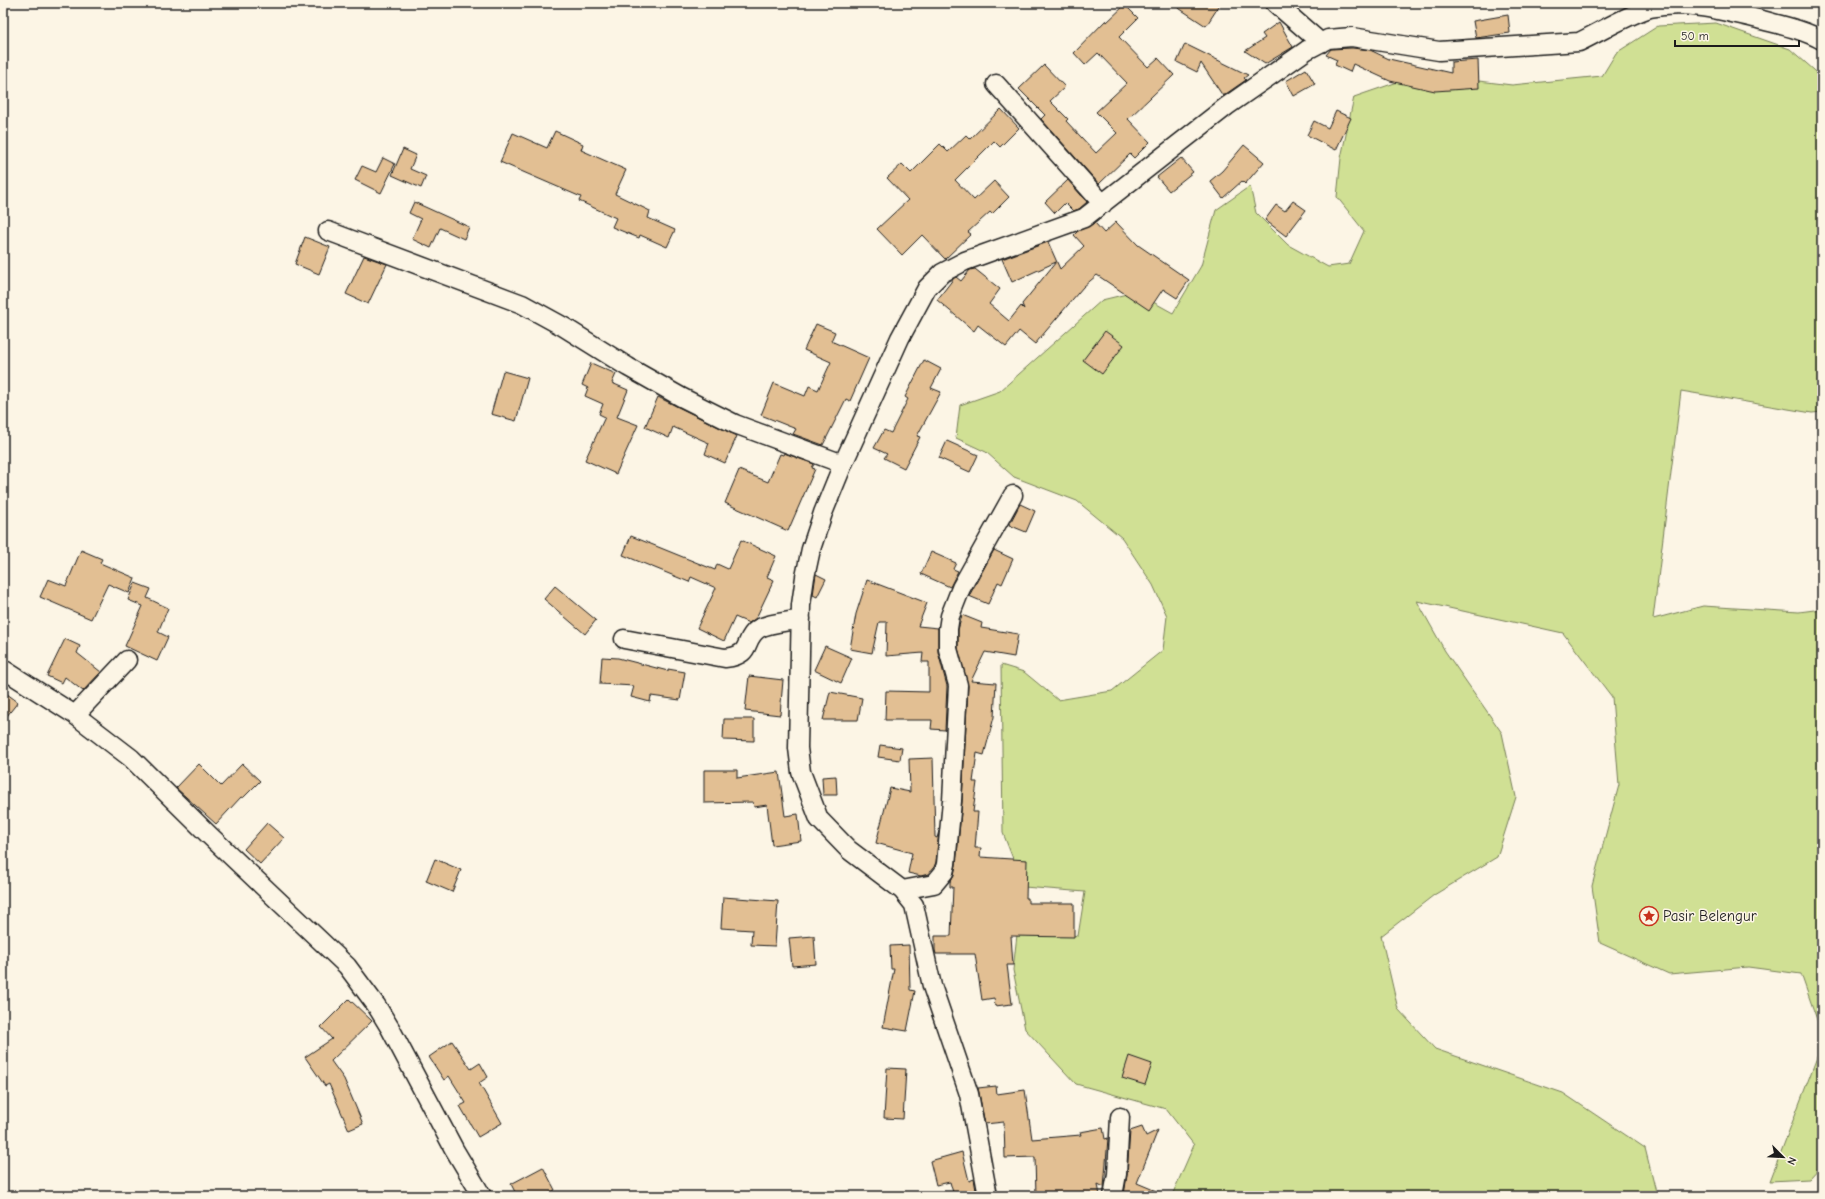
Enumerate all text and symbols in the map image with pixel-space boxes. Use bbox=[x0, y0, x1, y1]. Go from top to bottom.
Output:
scale bar bbox=[1675, 22, 1799, 48]
text: 50 m bbox=[1681, 29, 1709, 43]
place icon: Pasir Belengur bbox=[1638, 905, 1660, 927]
place label: Pasir Belengur bbox=[1663, 907, 1757, 925]
north arrow bbox=[1763, 1137, 1803, 1177]
text: N bbox=[1784, 1155, 1799, 1167]

